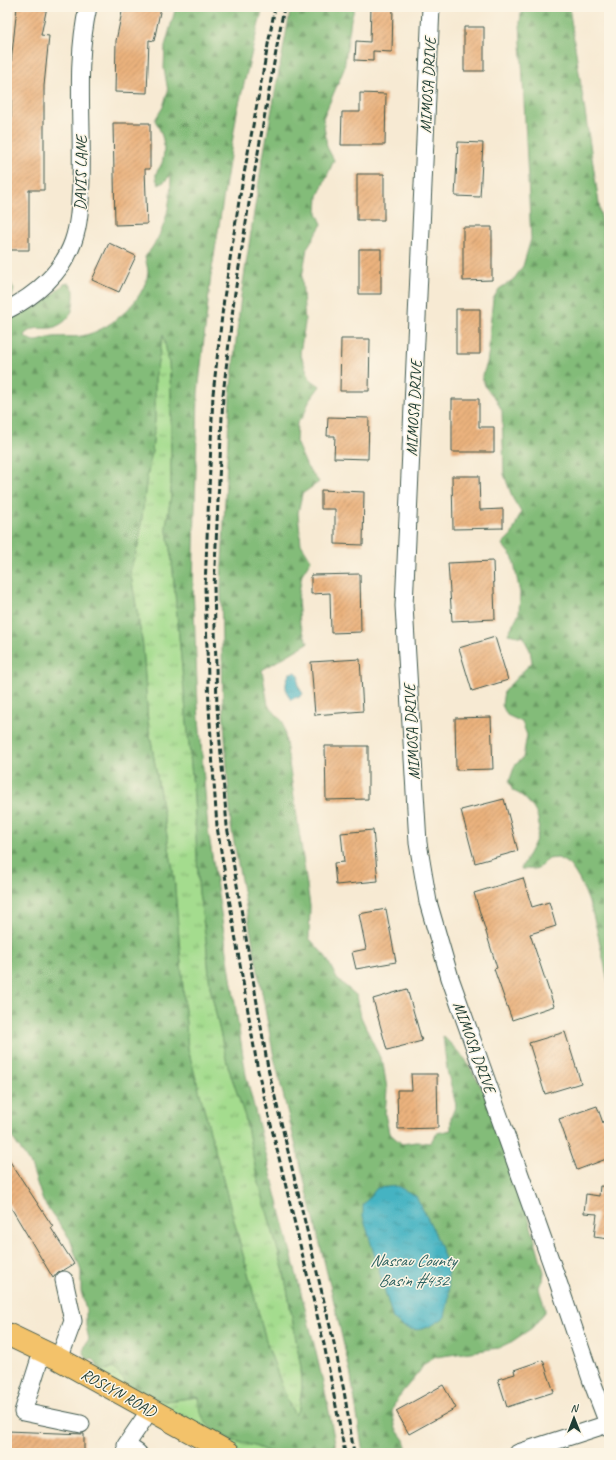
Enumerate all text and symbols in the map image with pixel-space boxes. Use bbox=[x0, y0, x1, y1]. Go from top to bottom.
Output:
street label: MIMOSA DRIVE bbox=[416, 34, 441, 133]
street label: DAVIS LANE bbox=[70, 133, 92, 211]
street label: MIMOSA DRIVE bbox=[402, 357, 427, 456]
street label: MIMOSA DRIVE bbox=[399, 681, 424, 780]
street label: MIMOSA DRIVE bbox=[448, 999, 501, 1098]
water label: Nassau County Basin #432 bbox=[370, 1250, 459, 1291]
street label: ROSLYN ROAD bbox=[77, 1364, 161, 1423]
north arrow bbox=[554, 1398, 594, 1438]
text: N bbox=[571, 1401, 580, 1415]

